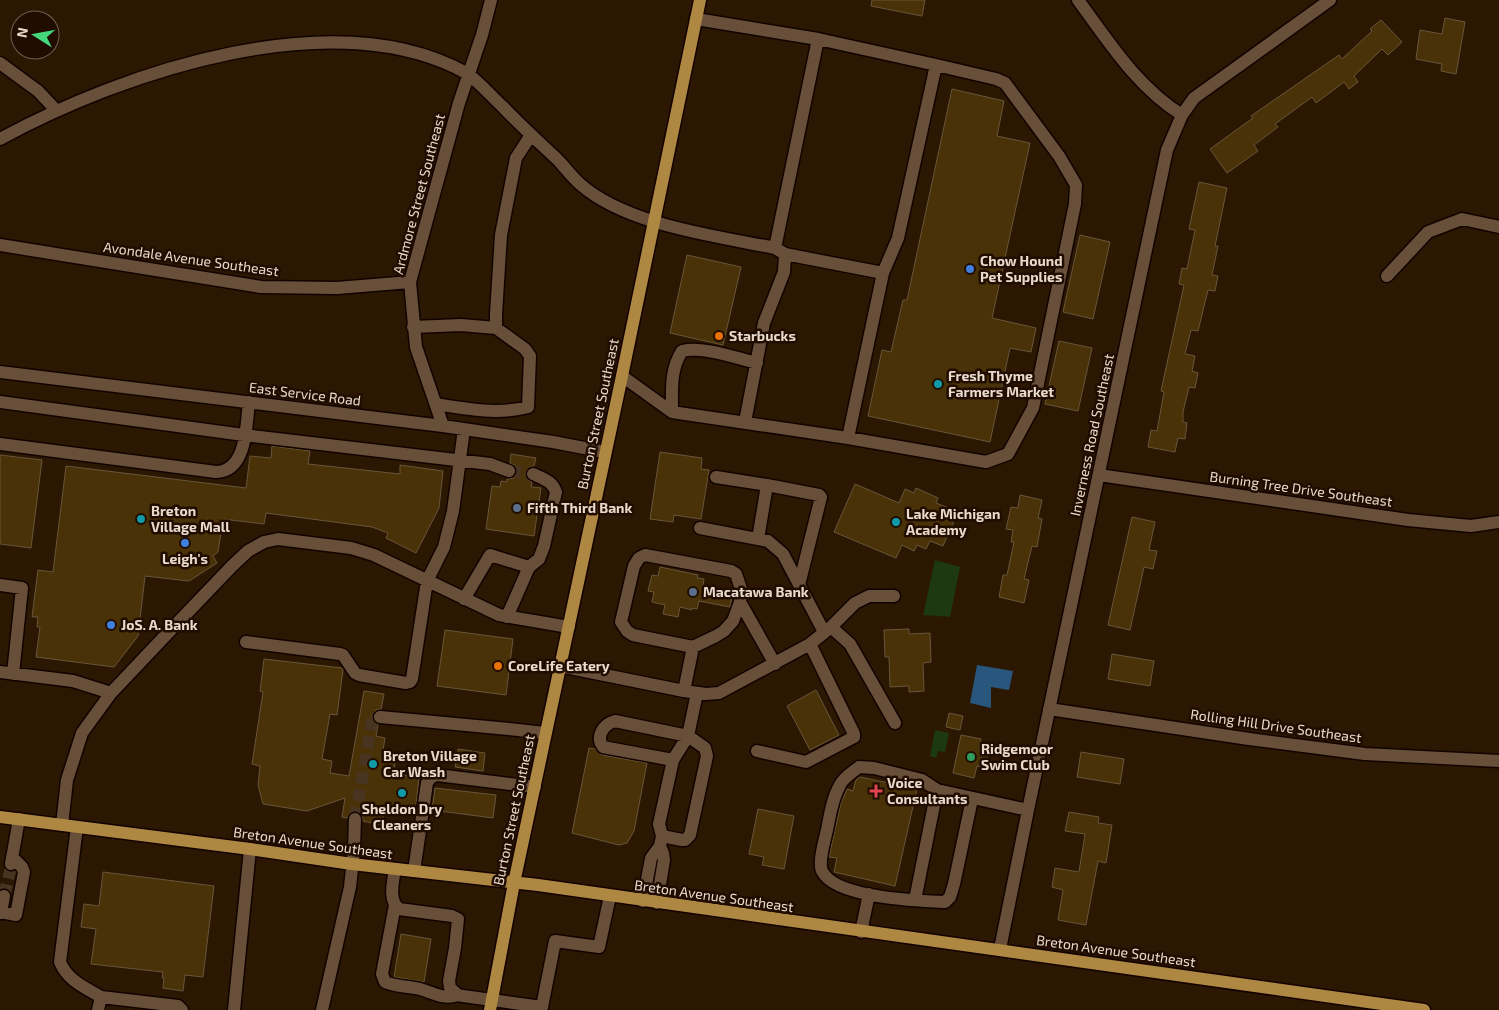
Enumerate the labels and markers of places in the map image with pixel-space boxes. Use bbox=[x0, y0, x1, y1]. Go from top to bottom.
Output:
place label: Chow Hound Pet Supplies bbox=[980, 252, 1063, 285]
marker: Chow Hound Pet Supplies bbox=[964, 263, 976, 275]
place label: Starbucks bbox=[729, 327, 796, 344]
marker: Starbucks bbox=[713, 330, 725, 342]
place label: Fresh Thyme Farmers Market bbox=[948, 367, 1054, 400]
marker: Fresh Thyme Farmers Market bbox=[932, 378, 944, 390]
place label: Fifth Third Bank bbox=[527, 499, 633, 516]
place label: Breton Village Mall bbox=[151, 502, 230, 535]
marker: Fifth Third Bank bbox=[511, 502, 523, 514]
place label: Lake Michigan Academy bbox=[906, 505, 1001, 538]
marker: Breton Village Mall bbox=[135, 513, 147, 525]
marker: Lake Michigan Academy bbox=[890, 516, 902, 528]
marker: Leigh's bbox=[179, 537, 191, 549]
place label: Leigh's bbox=[162, 550, 208, 567]
place label: Macatawa Bank bbox=[703, 583, 809, 600]
marker: Macatawa Bank bbox=[687, 586, 699, 598]
place label: JoS. A. Bank bbox=[121, 616, 198, 633]
marker: JoS. A. Bank bbox=[105, 619, 117, 631]
place label: CoreLife Eatery bbox=[508, 657, 610, 674]
marker: CoreLife Eatery bbox=[492, 660, 504, 672]
place label: Ridgemoor Swim Club bbox=[981, 740, 1053, 773]
place label: Breton Village Car Wash bbox=[383, 747, 477, 780]
marker: Ridgemoor Swim Club bbox=[965, 751, 977, 763]
marker: Breton Village Car Wash bbox=[367, 758, 379, 770]
place label: Voice Consultants bbox=[887, 774, 967, 807]
marker: Voice Consultants bbox=[869, 784, 883, 798]
marker: Sheldon Dry Cleaners bbox=[396, 787, 408, 799]
place label: Sheldon Dry Cleaners bbox=[362, 800, 442, 833]

